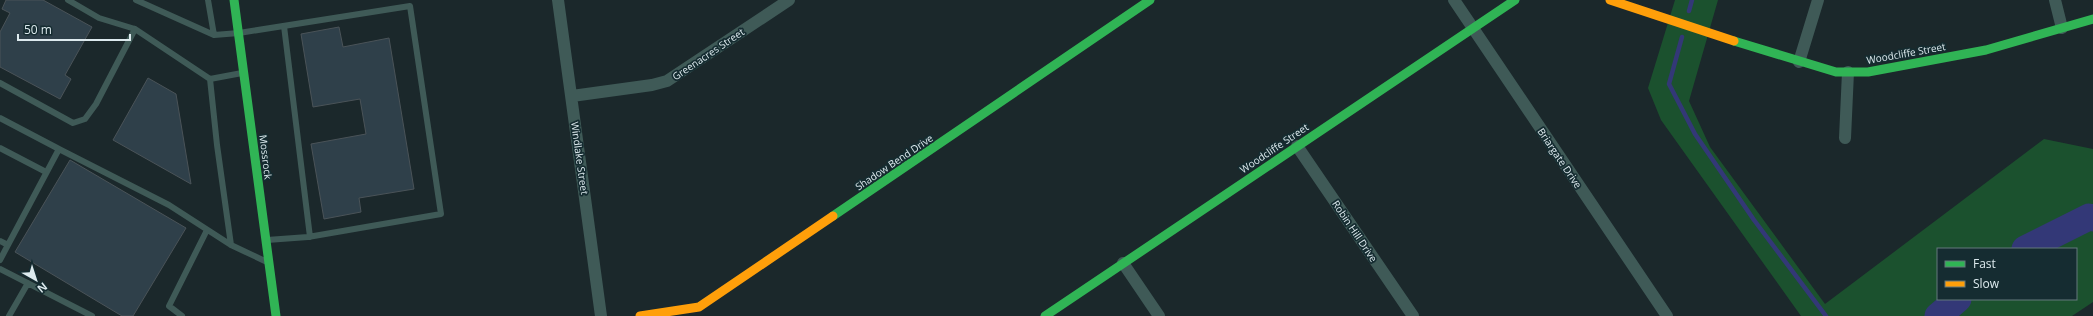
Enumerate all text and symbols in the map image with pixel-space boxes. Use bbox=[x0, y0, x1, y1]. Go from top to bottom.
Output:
scale bar bbox=[18, 16, 130, 42]
text: 50 m bbox=[24, 21, 52, 38]
street label: Greenacres Street bbox=[669, 24, 747, 83]
street label: Woodcliffe Street bbox=[1865, 39, 1947, 67]
street label: Woodcliffe Street bbox=[1237, 120, 1311, 176]
street label: Windlake Street bbox=[568, 121, 592, 196]
street label: Briargate Drive bbox=[1535, 125, 1586, 191]
street label: Shadow Bend Drive bbox=[852, 131, 936, 193]
street label: Mossrock bbox=[256, 134, 276, 181]
street label: Robin Hill Drive bbox=[1329, 197, 1381, 265]
legend bbox=[1937, 248, 2077, 300]
text: Fast bbox=[1973, 255, 1996, 272]
north arrow bbox=[16, 260, 56, 300]
text: Slow bbox=[1973, 275, 2000, 292]
text: N bbox=[34, 280, 51, 297]

